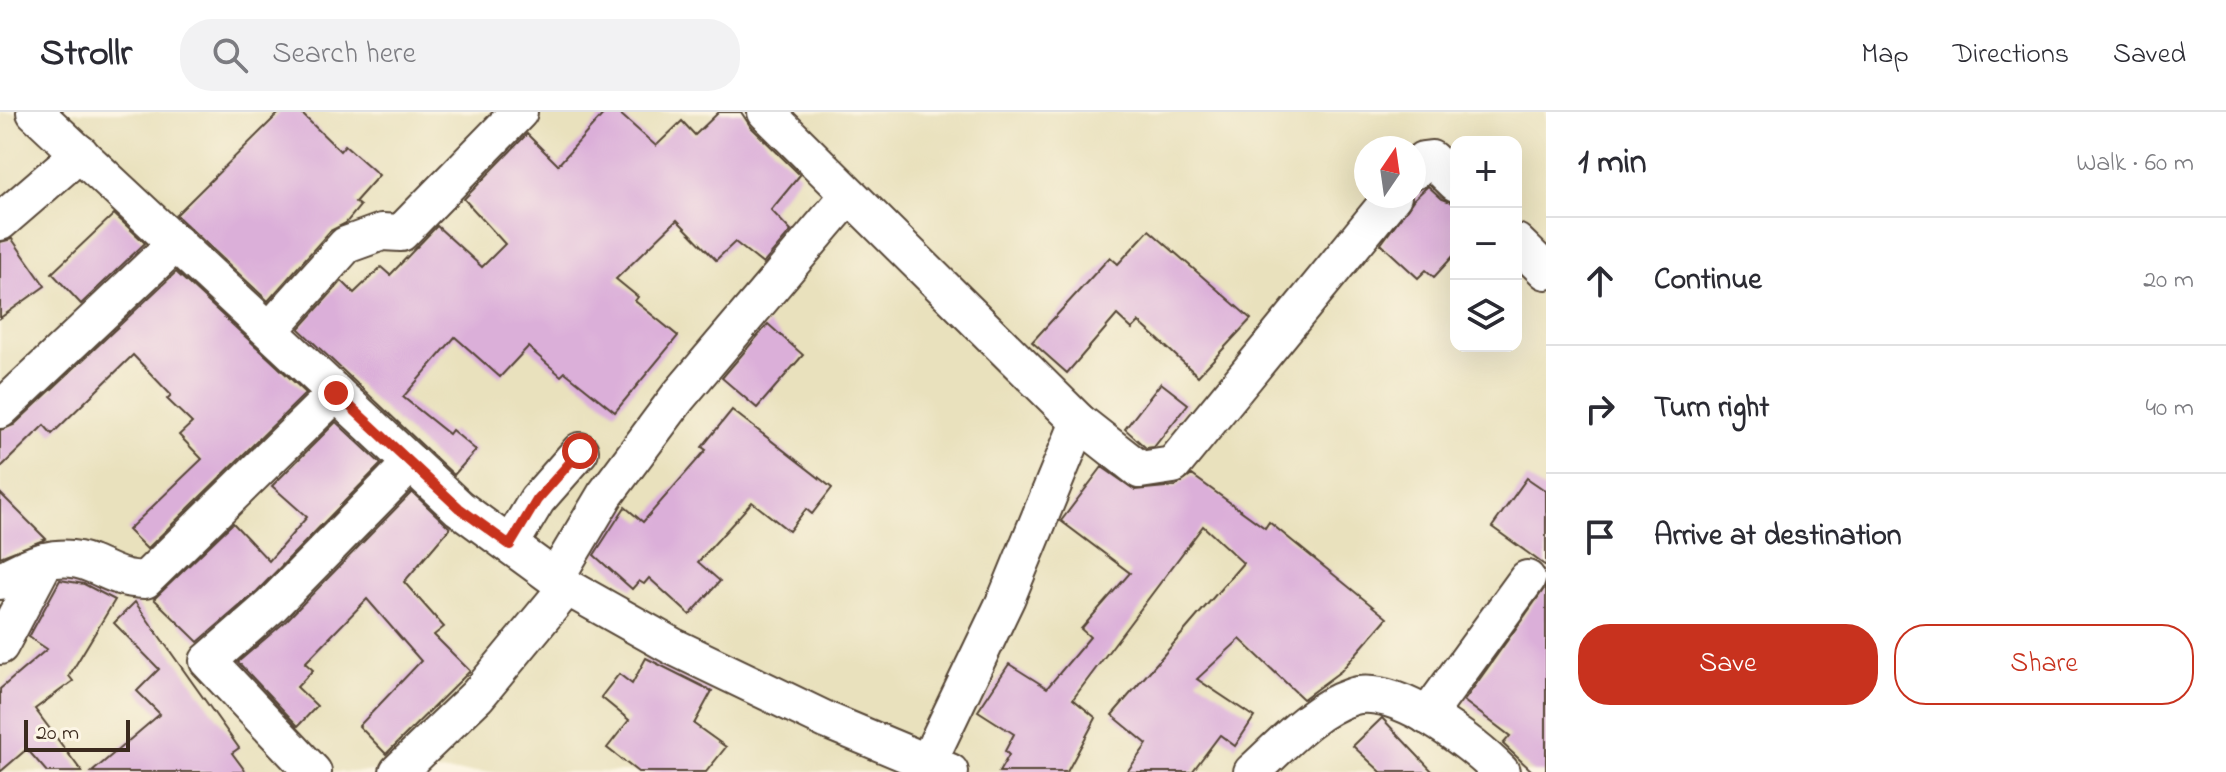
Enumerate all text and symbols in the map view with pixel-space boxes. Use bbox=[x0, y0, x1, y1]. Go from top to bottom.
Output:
search box bbox=[180, 19, 740, 91]
text: Strollr bbox=[40, 27, 132, 83]
icon: search bbox=[208, 33, 252, 77]
text: Search here bbox=[272, 33, 416, 77]
text: Map bbox=[1861, 35, 1909, 76]
text: Directions bbox=[1953, 35, 2069, 76]
text: Saved bbox=[2113, 35, 2186, 76]
north arrow bbox=[1354, 136, 1426, 208]
map controls bbox=[1450, 136, 1522, 352]
button: + bbox=[1450, 136, 1522, 208]
text: 1 min bbox=[1578, 139, 1647, 189]
text: Walk · 60 m bbox=[2076, 145, 2194, 183]
button: − bbox=[1450, 208, 1522, 280]
icon: ahead bbox=[1578, 259, 1622, 303]
text: Continue bbox=[1654, 259, 1762, 303]
text: 20 m bbox=[2143, 262, 2194, 300]
button: layers bbox=[1450, 280, 1522, 352]
route end bbox=[318, 375, 354, 411]
icon: right bbox=[1578, 387, 1622, 431]
text: Turn right bbox=[1654, 387, 1769, 431]
text: 40 m bbox=[2145, 390, 2194, 428]
route start bbox=[562, 433, 598, 469]
icon: arrive bbox=[1578, 515, 1622, 559]
text: Arrive at destination bbox=[1654, 515, 1902, 559]
button: Save bbox=[1578, 624, 1878, 705]
button: Share bbox=[1894, 624, 2194, 705]
scale bar bbox=[24, 716, 130, 752]
text: 20 m bbox=[36, 718, 79, 750]

